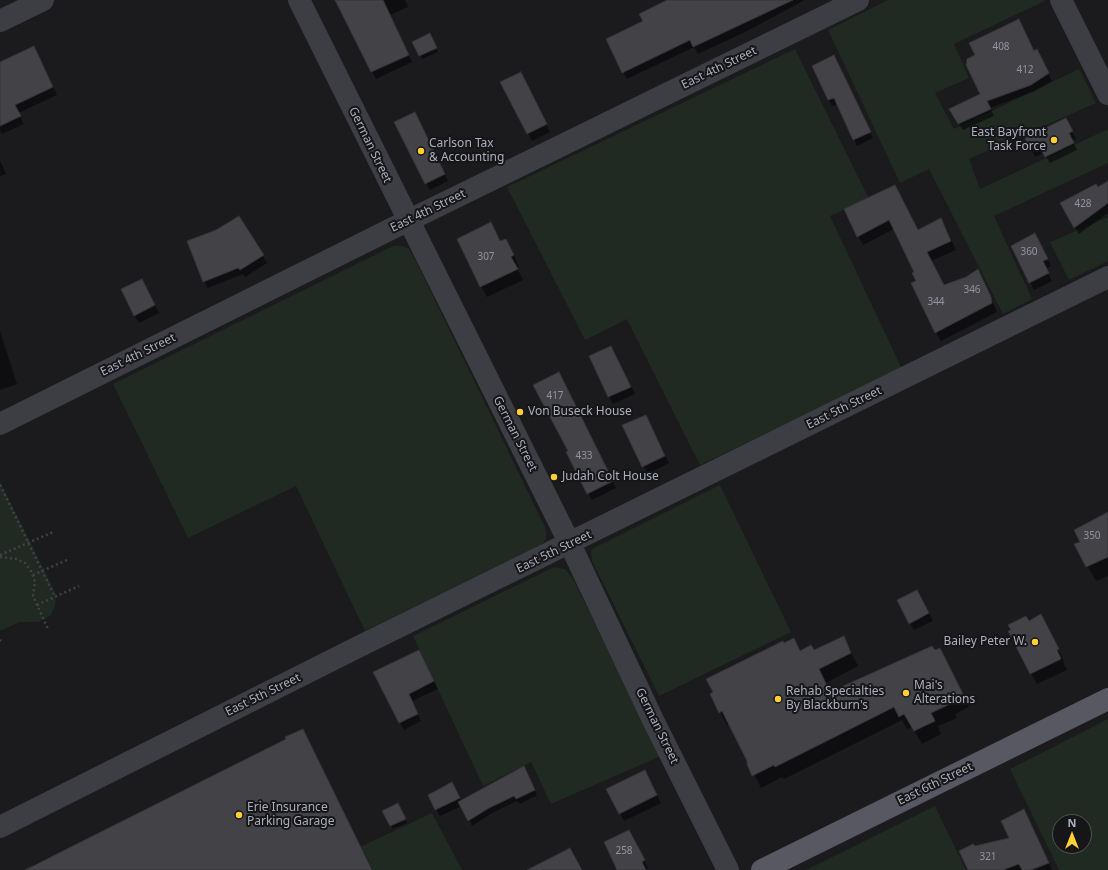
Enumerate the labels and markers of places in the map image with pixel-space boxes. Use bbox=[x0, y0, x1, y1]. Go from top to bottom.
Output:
place label: East Bayfront Task Force bbox=[971, 126, 1046, 154]
marker: East Bayfront Task Force bbox=[1049, 135, 1059, 145]
place label: Carlson Tax & Accounting bbox=[429, 137, 504, 165]
marker: Carlson Tax & Accounting bbox=[416, 146, 426, 156]
place label: Von Buseck House bbox=[528, 405, 632, 419]
marker: Von Buseck House bbox=[515, 407, 525, 417]
place label: Judah Colt House bbox=[562, 470, 659, 484]
marker: Judah Colt House bbox=[549, 472, 559, 482]
place label: Bailey Peter W. bbox=[944, 635, 1027, 649]
marker: Bailey Peter W. bbox=[1030, 637, 1040, 647]
place label: Mai's Alterations bbox=[914, 679, 975, 707]
place label: Rehab Specialties By Blackburn's bbox=[786, 685, 884, 713]
marker: Mai's Alterations bbox=[901, 688, 911, 698]
marker: Rehab Specialties By Blackburn's bbox=[773, 694, 783, 704]
place label: Erie Insurance Parking Garage bbox=[247, 801, 334, 829]
marker: Erie Insurance Parking Garage bbox=[234, 810, 244, 820]

